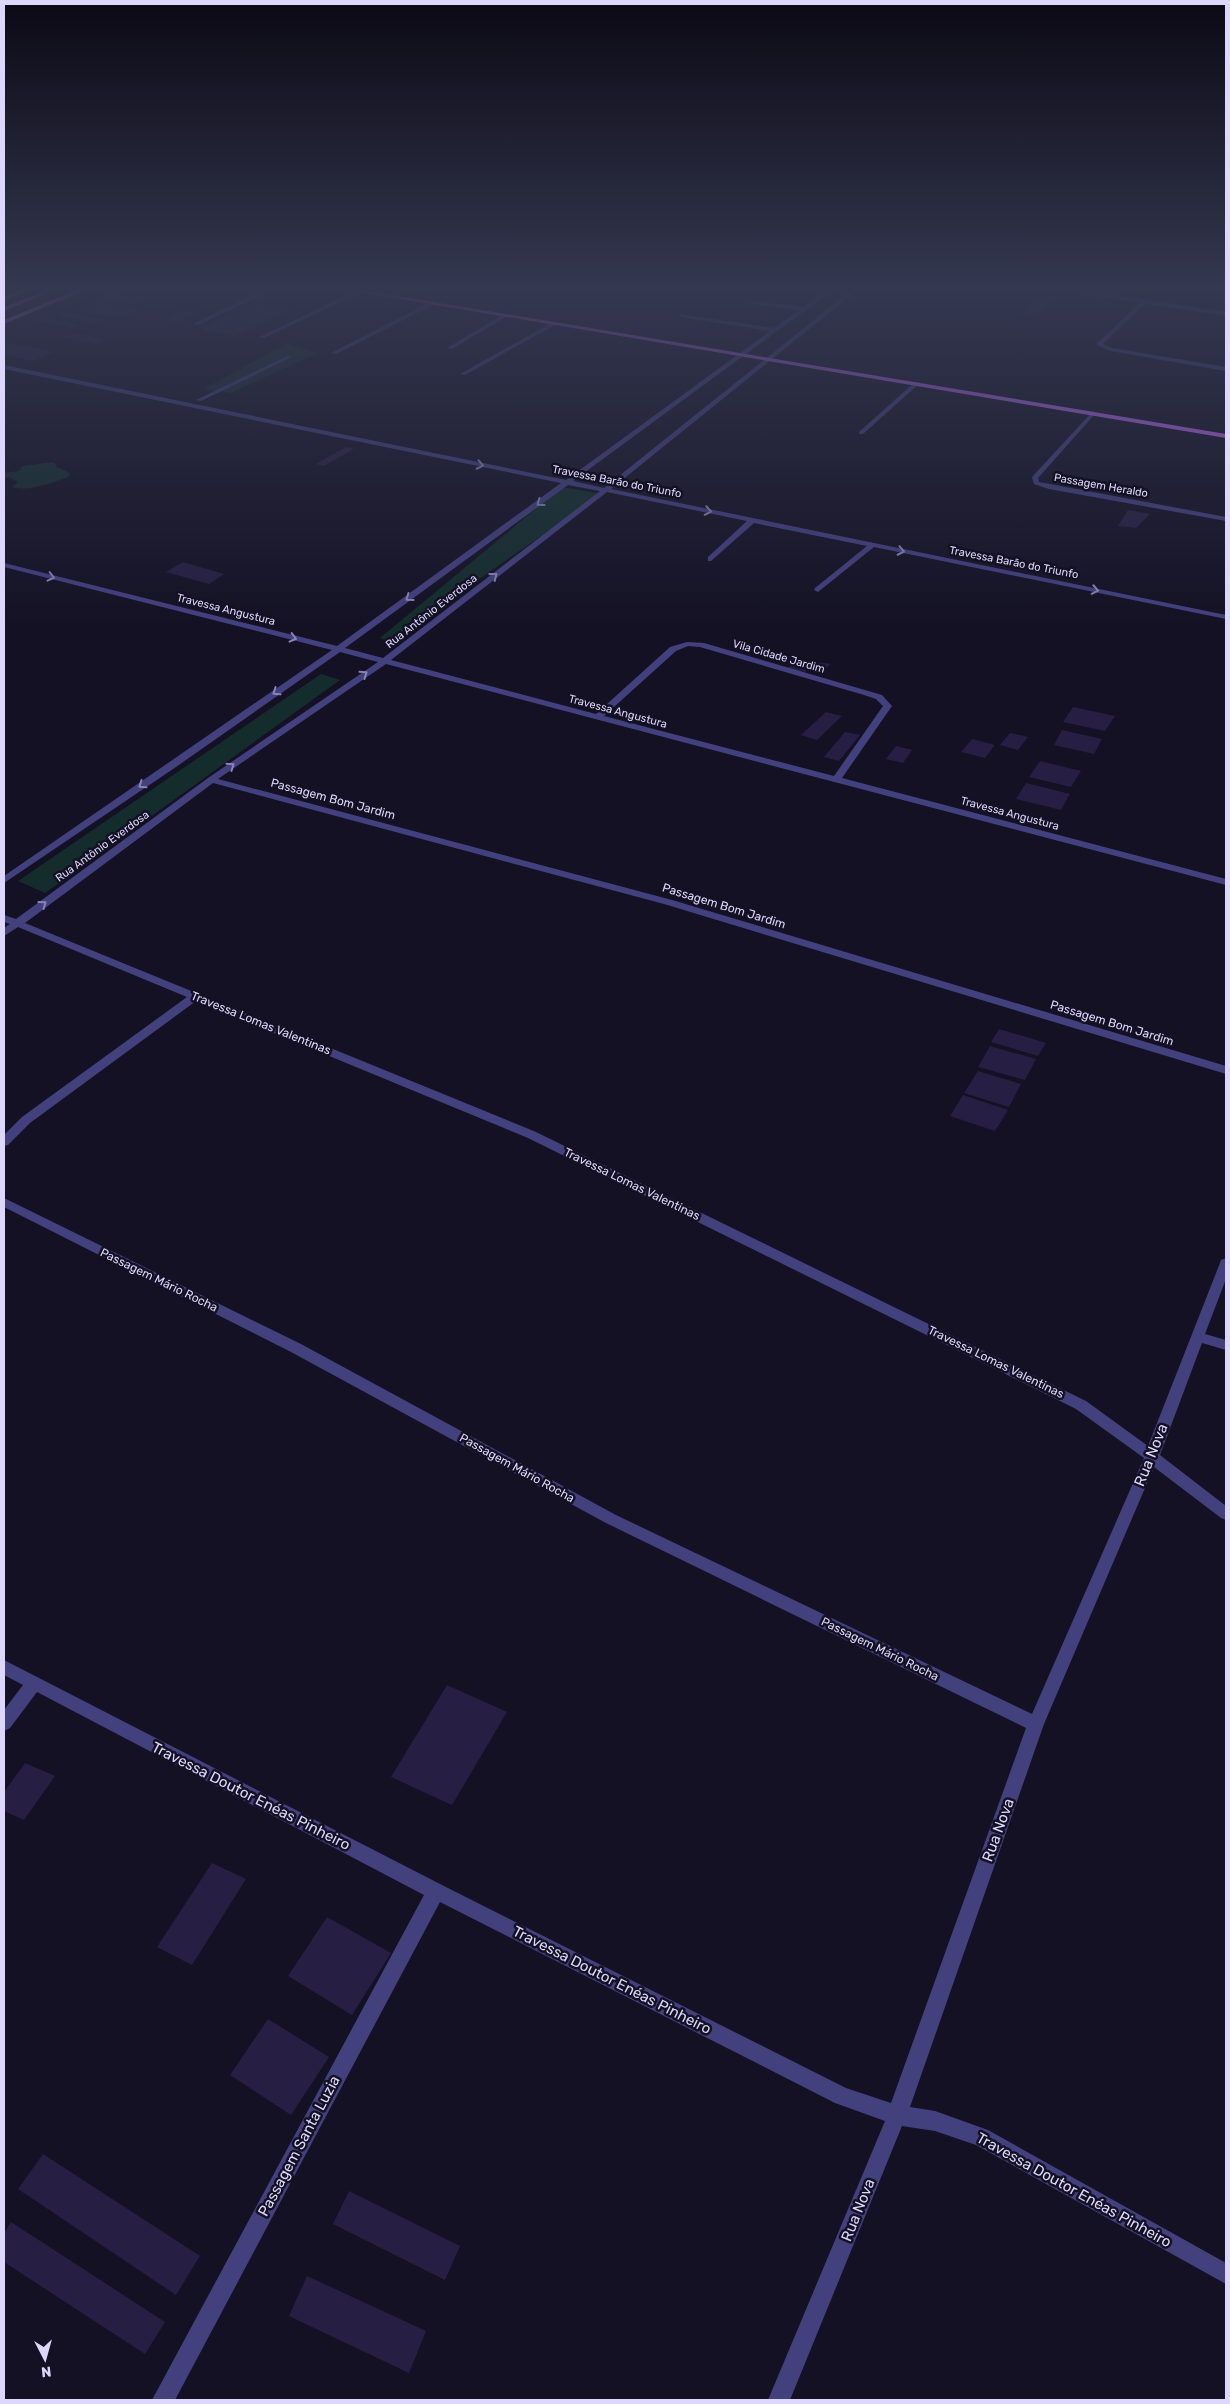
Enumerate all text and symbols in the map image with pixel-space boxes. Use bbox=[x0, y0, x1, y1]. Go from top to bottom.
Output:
one-way arrow bbox=[476, 459, 485, 470]
street label: Travessa Barão do Triunfo bbox=[551, 463, 683, 500]
street label: Passagem Heraldo bbox=[1053, 471, 1149, 500]
one-way arrow bbox=[536, 497, 546, 506]
one-way arrow bbox=[704, 505, 712, 516]
street label: Travessa Barão do Triunfo bbox=[948, 544, 1080, 581]
one-way arrow bbox=[897, 545, 906, 555]
one-way arrow bbox=[47, 571, 55, 581]
street label: Rua Antônio Everdosa bbox=[383, 572, 480, 651]
one-way arrow bbox=[488, 574, 497, 582]
one-way arrow bbox=[1091, 584, 1099, 595]
street label: Travessa Angustura bbox=[175, 591, 277, 628]
one-way arrow bbox=[405, 592, 414, 602]
one-way arrow bbox=[289, 632, 298, 643]
street label: Vila Cidade Jardim bbox=[731, 637, 827, 676]
one-way arrow bbox=[359, 671, 368, 680]
one-way arrow bbox=[272, 686, 282, 695]
street label: Travessa Angustura bbox=[567, 692, 668, 731]
one-way arrow bbox=[225, 763, 234, 772]
street label: Passagem Bom Jardim bbox=[269, 776, 397, 822]
one-way arrow bbox=[138, 779, 148, 788]
street label: Travessa Angustura bbox=[959, 794, 1060, 833]
street label: Rua Antônio Everdosa bbox=[53, 808, 152, 885]
street label: Passagem Bom Jardim bbox=[661, 881, 787, 931]
one-way arrow bbox=[37, 901, 47, 910]
street label: Travessa Lomas Valentinas bbox=[189, 988, 333, 1058]
street label: Passagem Bom Jardim bbox=[1049, 998, 1175, 1048]
street label: Travessa Lomas Valentinas bbox=[562, 1145, 702, 1223]
street label: Passagem Mário Rocha bbox=[98, 1245, 220, 1315]
street label: Travessa Lomas Valentinas bbox=[926, 1323, 1066, 1401]
street label: Rua Nova bbox=[1130, 1421, 1172, 1489]
street label: Passagem Mário Rocha bbox=[457, 1431, 577, 1505]
street label: Passagem Mário Rocha bbox=[819, 1614, 941, 1684]
street label: Travessa Doutor Enéas Pinheiro bbox=[149, 1738, 353, 1854]
street label: Rua Nova bbox=[978, 1796, 1018, 1864]
street label: Travessa Doutor Enéas Pinheiro bbox=[510, 1922, 714, 2038]
street label: Passagem Santa Luzia bbox=[254, 2073, 344, 2219]
street label: Travessa Doutor Enéas Pinheiro bbox=[973, 2129, 1175, 2251]
street label: Rua Nova bbox=[837, 2176, 879, 2244]
north arrow bbox=[20, 2334, 70, 2384]
text: N bbox=[40, 2362, 52, 2380]

